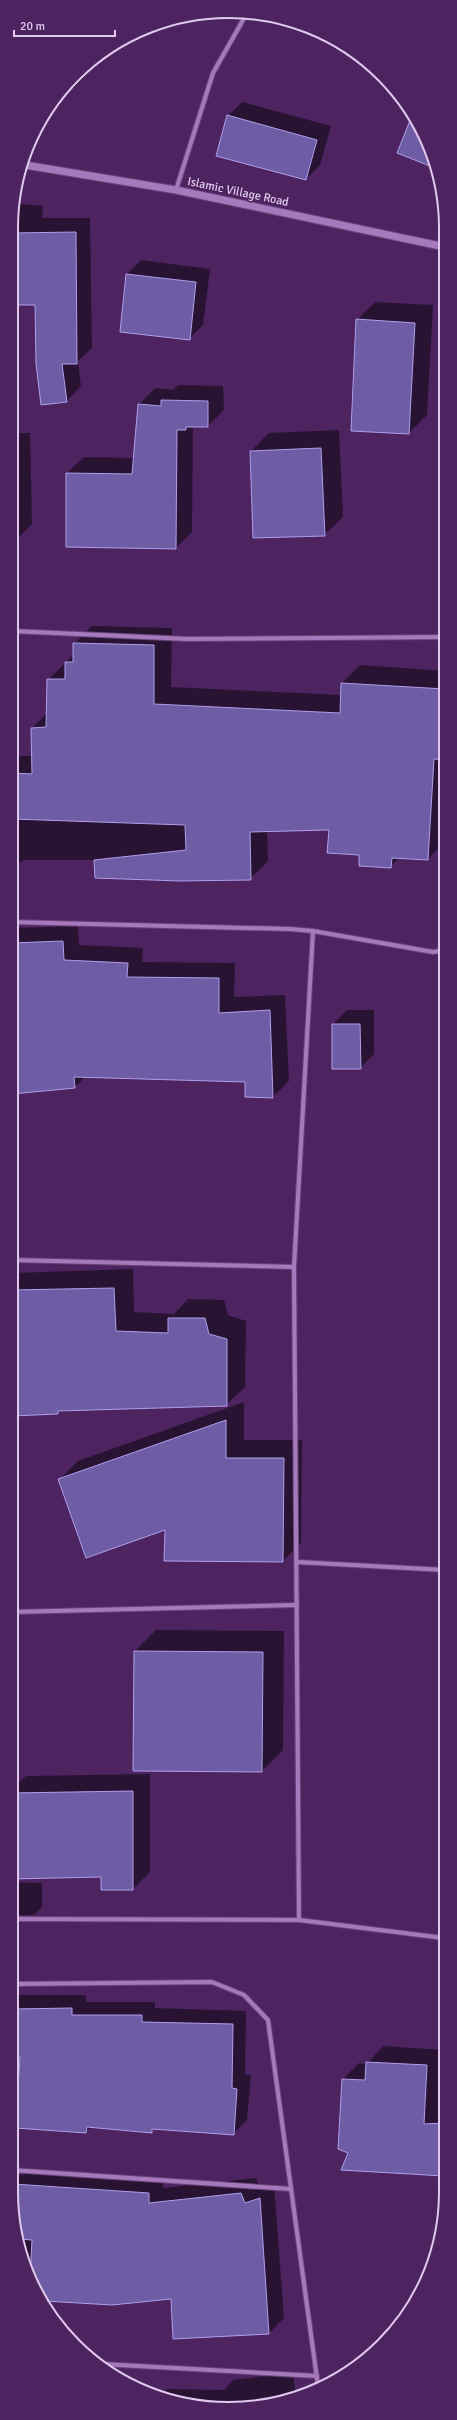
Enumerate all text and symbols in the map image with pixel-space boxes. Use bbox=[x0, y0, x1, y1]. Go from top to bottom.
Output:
scale bar bbox=[14, 12, 115, 38]
text: 20 m bbox=[20, 19, 45, 34]
street label: Islamic Village Road bbox=[186, 174, 290, 210]

